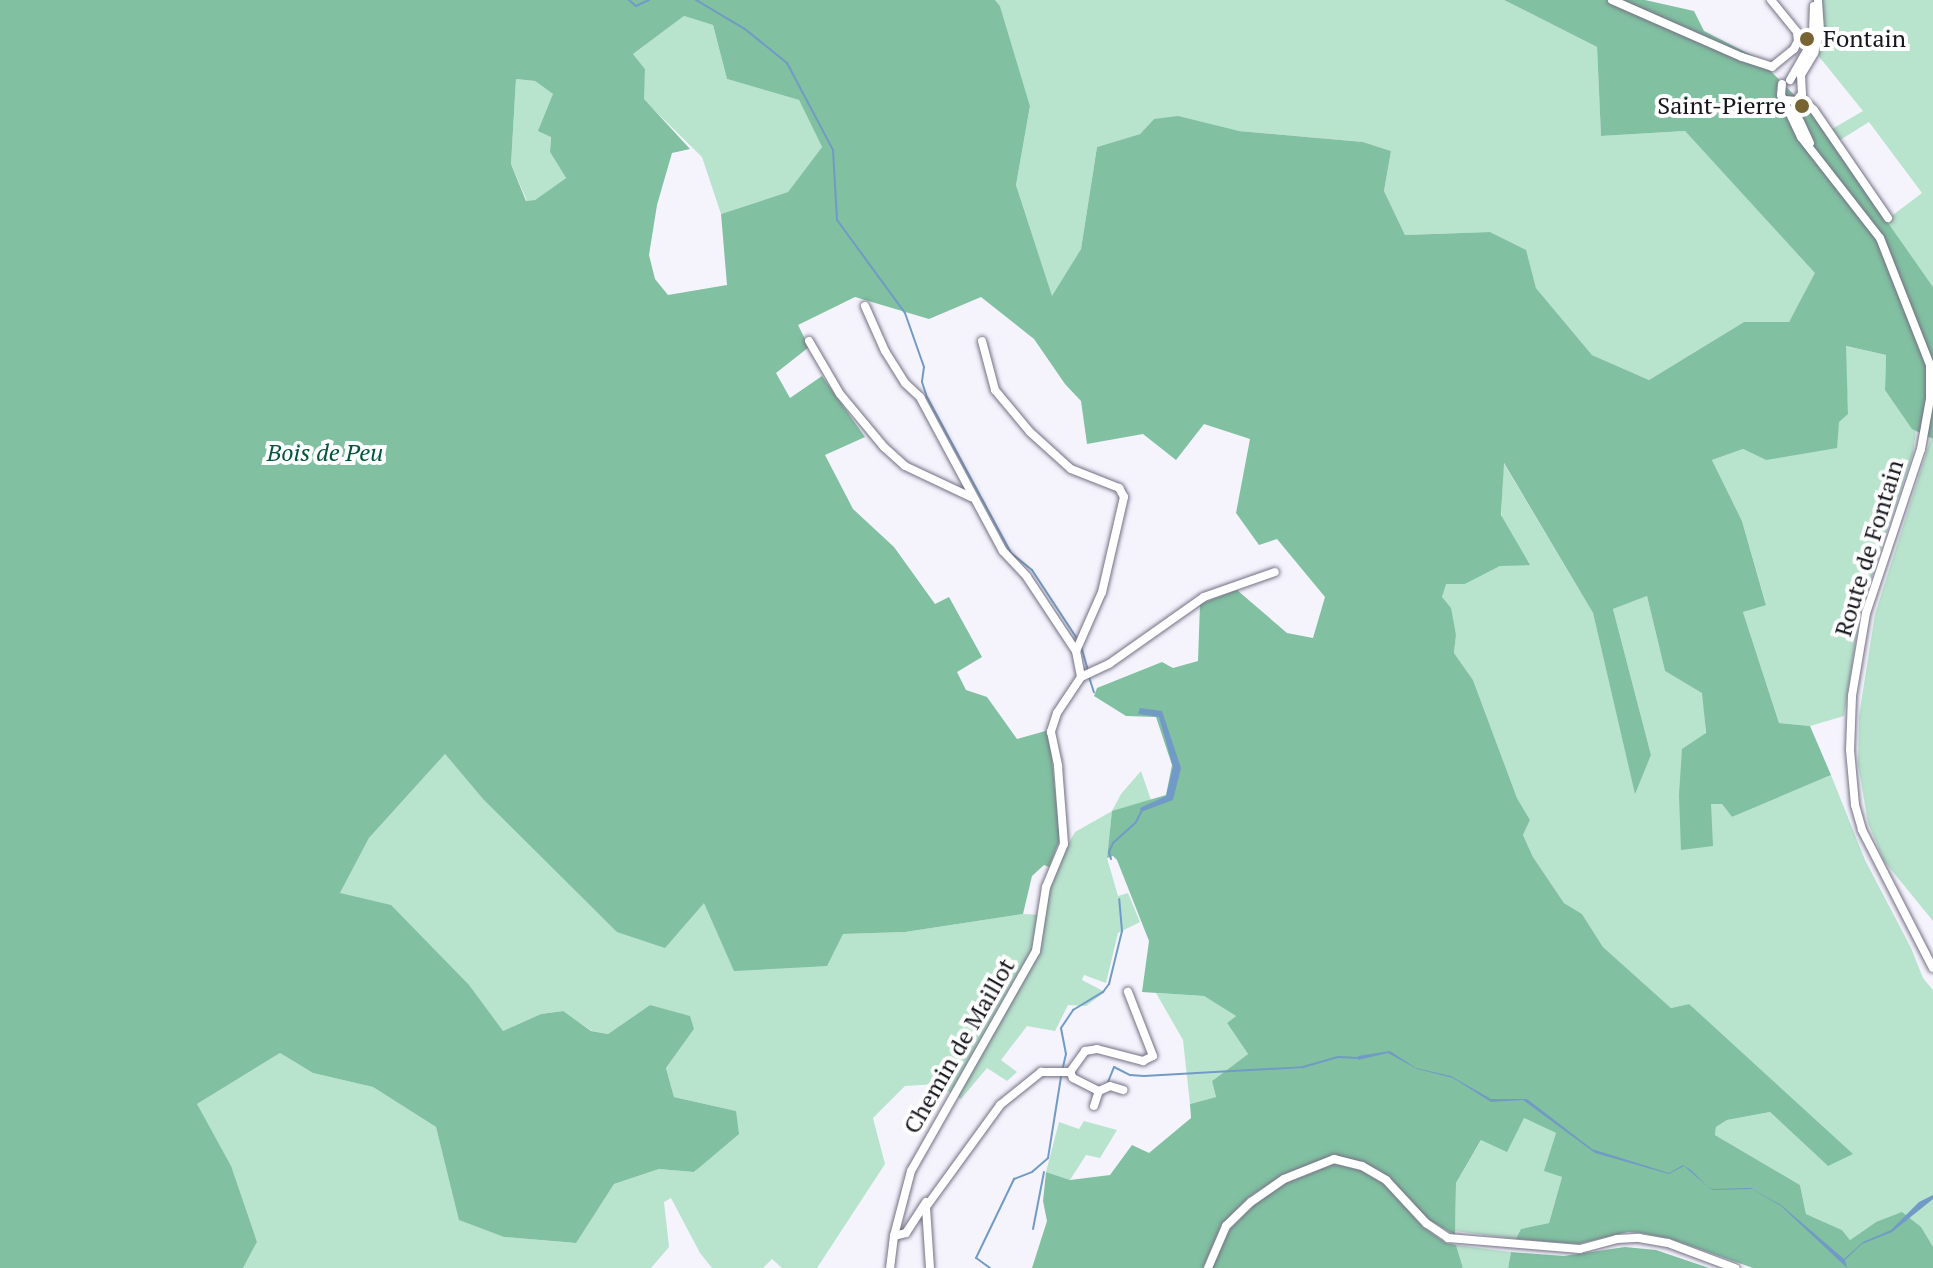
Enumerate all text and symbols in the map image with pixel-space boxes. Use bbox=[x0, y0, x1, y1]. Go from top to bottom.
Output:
place label: Fontain bbox=[1823, 25, 1906, 53]
marker: Fontain bbox=[1798, 30, 1816, 48]
place label: Saint-Pierre bbox=[1657, 92, 1786, 120]
marker: Saint-Pierre bbox=[1793, 97, 1811, 115]
park label: Bois de Peu bbox=[267, 439, 383, 467]
street label: Route de Fontain bbox=[1828, 456, 1910, 640]
street label: Chemin de Maillot bbox=[897, 953, 1021, 1139]

